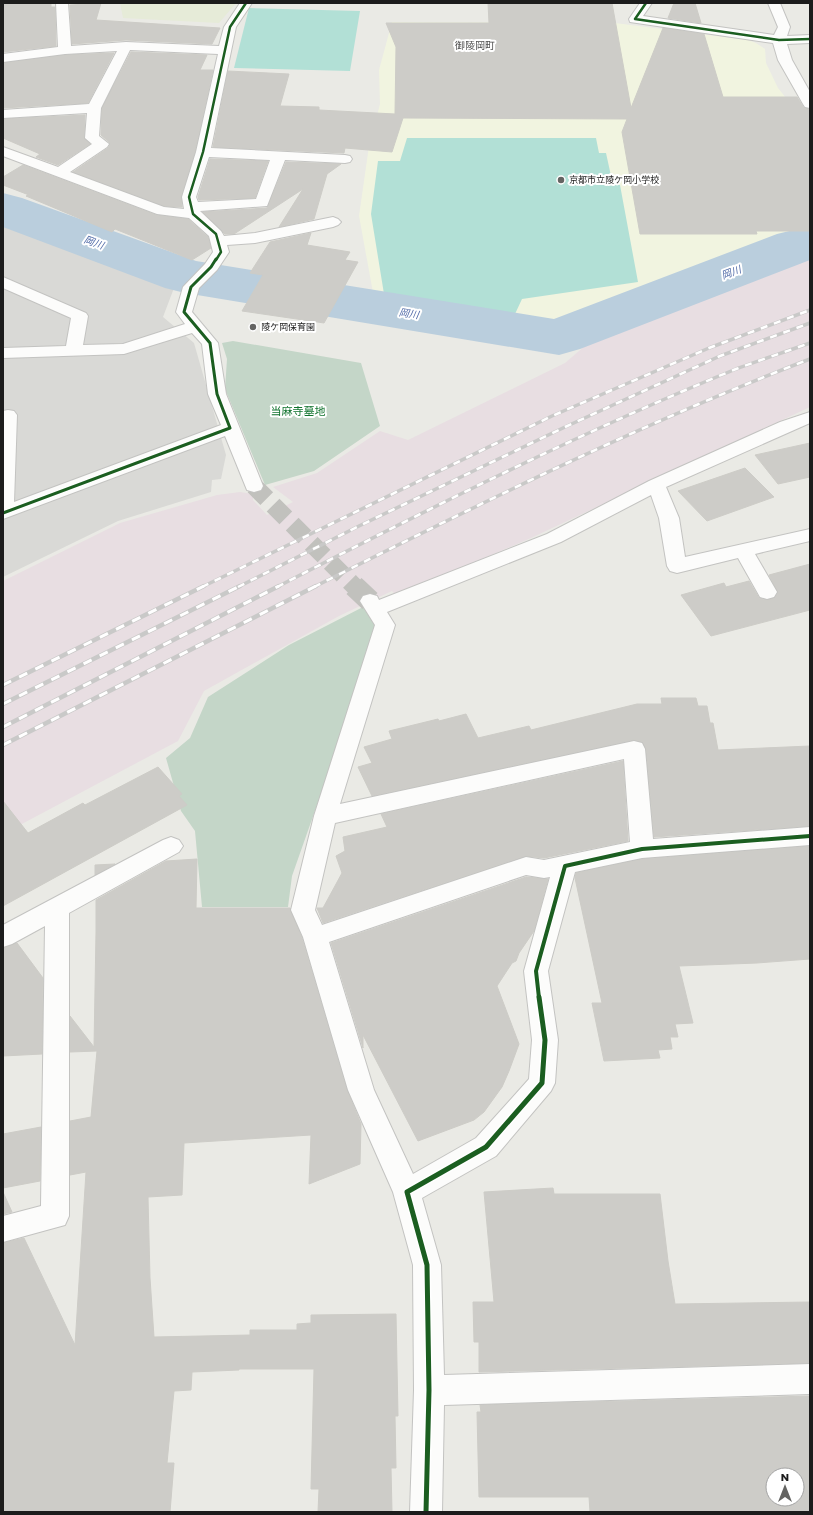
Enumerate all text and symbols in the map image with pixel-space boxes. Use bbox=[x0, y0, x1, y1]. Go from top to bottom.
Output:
district label: 御陵岡町 bbox=[455, 38, 495, 53]
place label: 京都市立陵ケ岡小学校 bbox=[569, 174, 659, 186]
marker: 京都市立陵ケ岡小学校 bbox=[556, 175, 566, 185]
water label: 岡川 bbox=[82, 232, 107, 253]
water label: 岡川 bbox=[719, 262, 744, 283]
water label: 岡川 bbox=[398, 305, 421, 323]
place label: 陵ケ岡保育園 bbox=[261, 321, 315, 333]
marker: 陵ケ岡保育園 bbox=[248, 322, 258, 332]
park label: 当麻寺墓地 bbox=[271, 403, 326, 419]
north arrow bbox=[765, 1467, 805, 1507]
text: N bbox=[781, 1469, 789, 1485]

